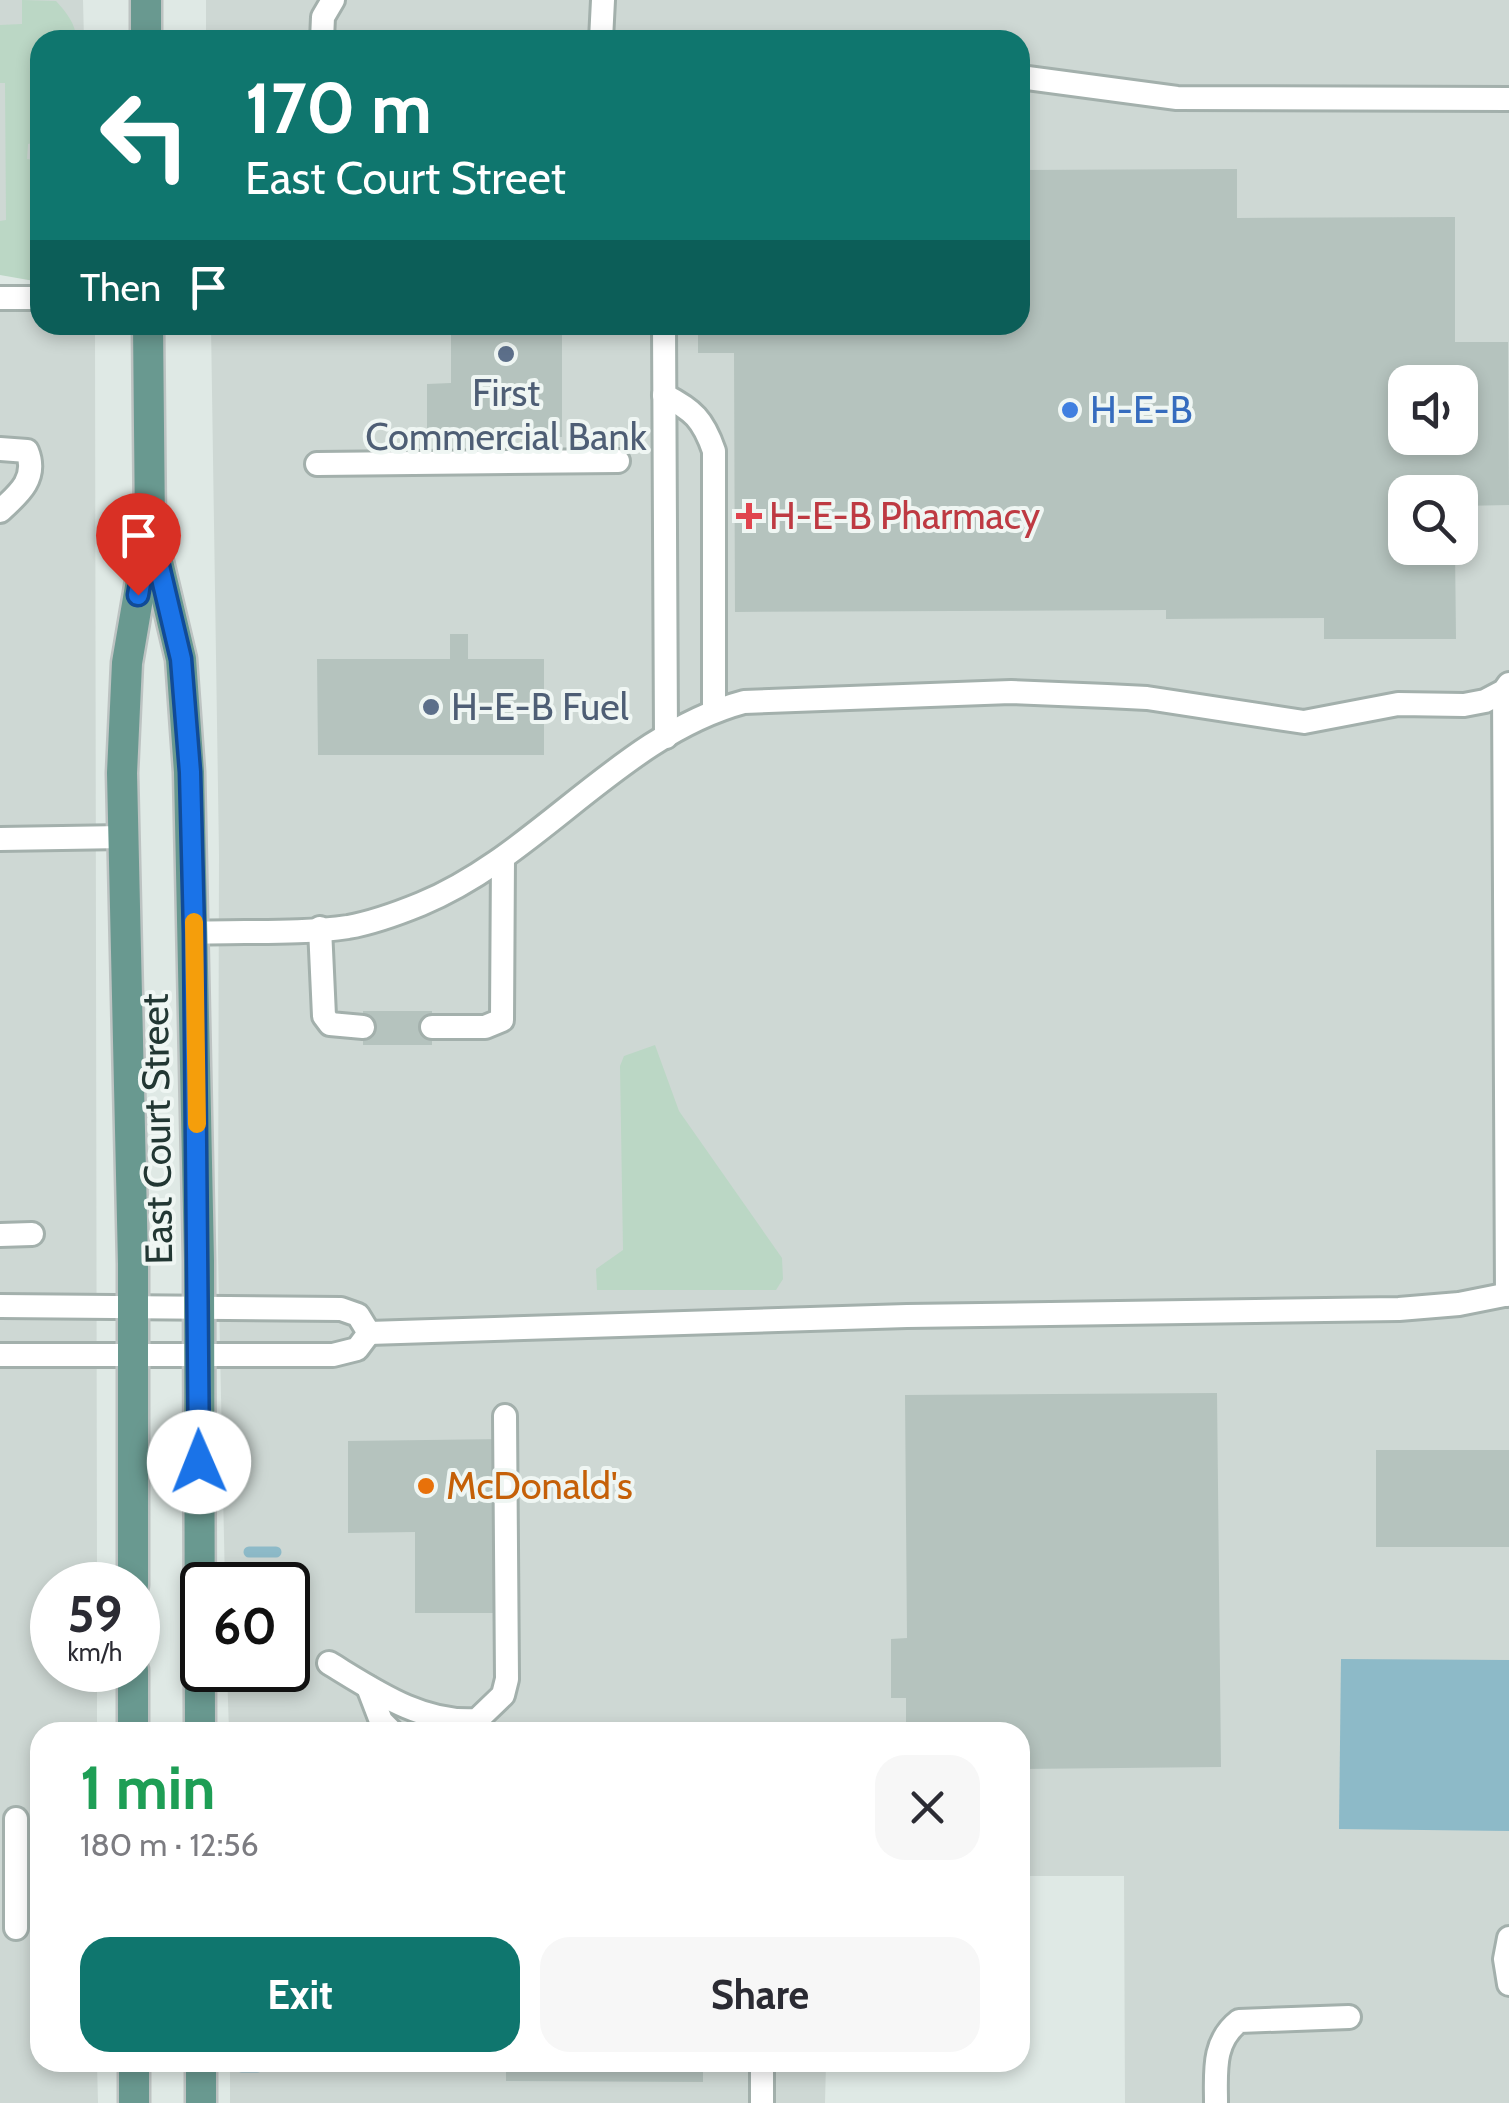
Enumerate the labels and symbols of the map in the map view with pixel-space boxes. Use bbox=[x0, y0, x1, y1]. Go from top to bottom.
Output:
marker: First Commercial Bank bbox=[495, 343, 517, 365]
place label: First Commercial Bank bbox=[365, 369, 647, 460]
place label: H-E-B bbox=[1090, 386, 1192, 433]
marker: H-E-B bbox=[1059, 399, 1081, 421]
place label: H-E-B Pharmacy bbox=[769, 492, 1040, 539]
pin bbox=[96, 493, 181, 596]
marker: H-E-B Pharmacy bbox=[738, 505, 760, 527]
place label: H-E-B Fuel bbox=[451, 683, 629, 730]
marker: H-E-B Fuel bbox=[420, 696, 442, 718]
street label: East Court Street bbox=[131, 993, 182, 1265]
position arrow bbox=[147, 1410, 251, 1514]
place label: McDonald's bbox=[446, 1462, 633, 1509]
marker: McDonald's bbox=[415, 1475, 437, 1497]
speed limit sign: 60 bbox=[180, 1562, 310, 1692]

